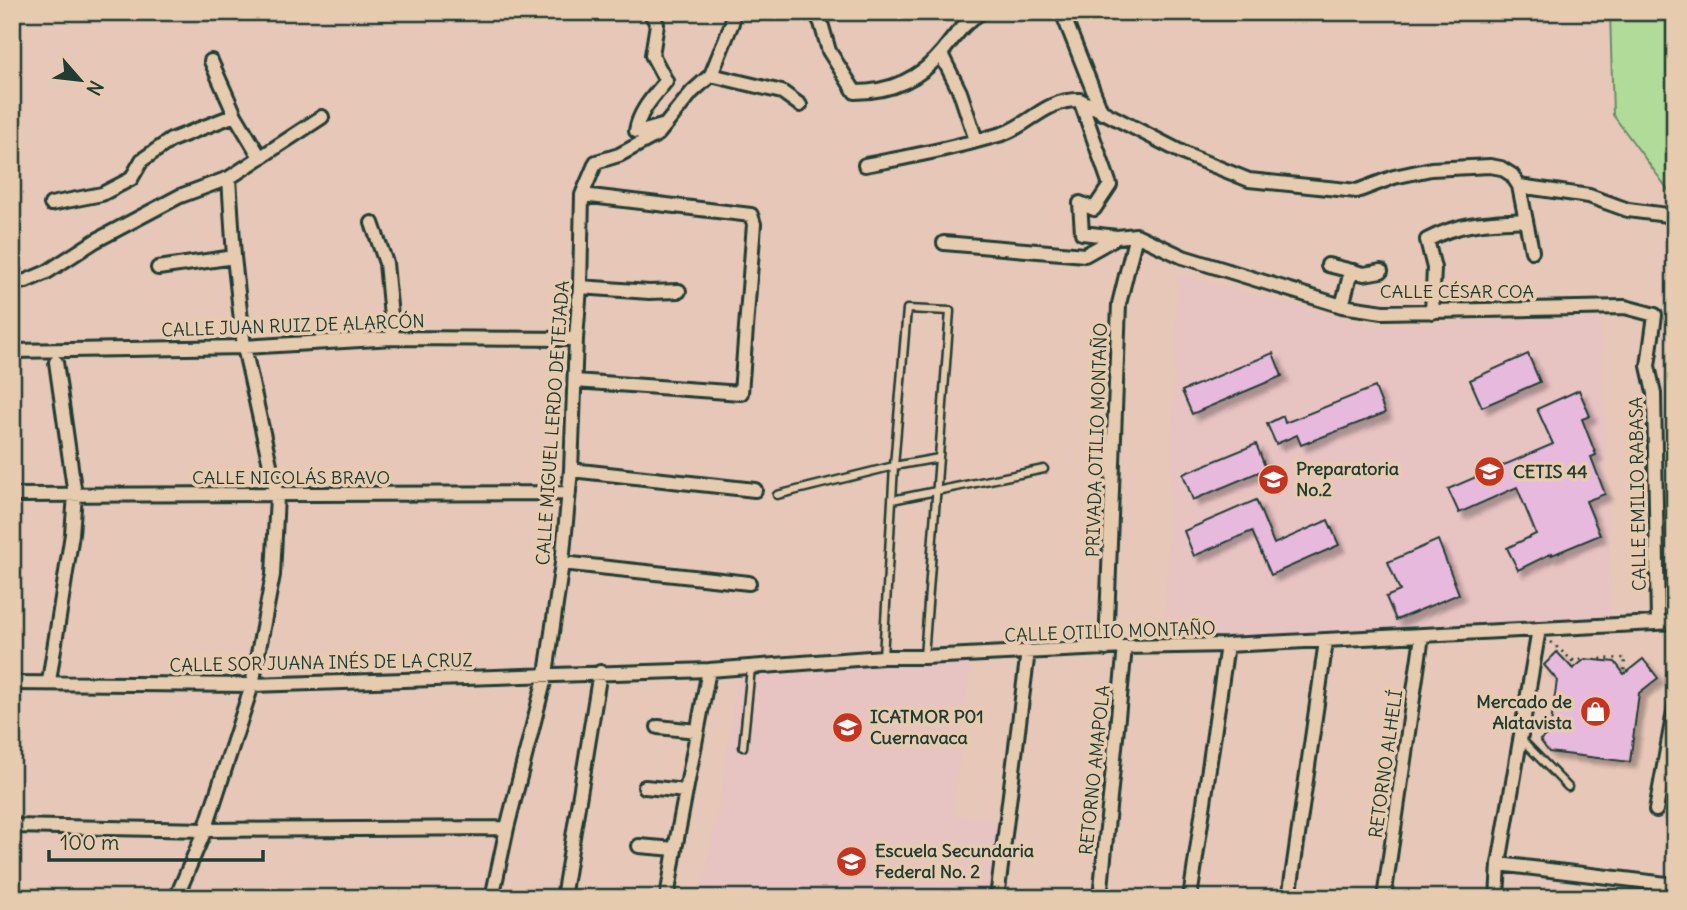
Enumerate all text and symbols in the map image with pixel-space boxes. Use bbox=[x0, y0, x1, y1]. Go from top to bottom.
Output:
north arrow bbox=[46, 46, 116, 116]
text: N bbox=[81, 77, 109, 99]
street label: CALLE MIGUEL LERDO DE TEJADA bbox=[531, 280, 574, 566]
street label: CALLE CÉSAR COA bbox=[1380, 280, 1534, 303]
street label: CALLE JUAN RUIZ DE ALARCÓN bbox=[161, 309, 425, 342]
street label: PRIVADA OTILIO MONTAÑO bbox=[1081, 322, 1112, 558]
street label: CALLE EMILIO RABASA bbox=[1624, 397, 1651, 591]
school or university icon: CETIS 44 bbox=[1473, 455, 1507, 489]
place label: Preparatoria No.2 bbox=[1296, 457, 1399, 501]
place label: CETIS 44 bbox=[1513, 460, 1588, 483]
school or university icon: Preparatoria No.2 bbox=[1256, 462, 1290, 496]
street label: CALLE NICOLÁS BRAVO bbox=[192, 466, 390, 489]
street label: CALLE OTILIO MONTAÑO bbox=[1004, 616, 1216, 647]
street label: CALLE SOR JUANA INÉS DE LA CRUZ bbox=[169, 648, 473, 677]
street label: RETORNO AMAPOLA bbox=[1074, 684, 1115, 856]
street label: RETORNO ALHELÍ bbox=[1364, 688, 1407, 840]
place label: Mercado de Alatavista bbox=[1476, 690, 1572, 734]
shop icon: Mercado de Alatavista bbox=[1578, 695, 1612, 729]
place label: ICATMOR P01 Cuernavaca bbox=[870, 705, 984, 749]
school or university icon: ICATMOR P01 Cuernavaca bbox=[830, 710, 864, 744]
scale bar bbox=[49, 819, 262, 863]
text: 100 m bbox=[60, 829, 119, 856]
place label: Escuela Secundaria Federal No. 2 bbox=[875, 839, 1034, 883]
school or university icon: Escuela Secundaria Federal No. 2 bbox=[835, 844, 869, 878]

